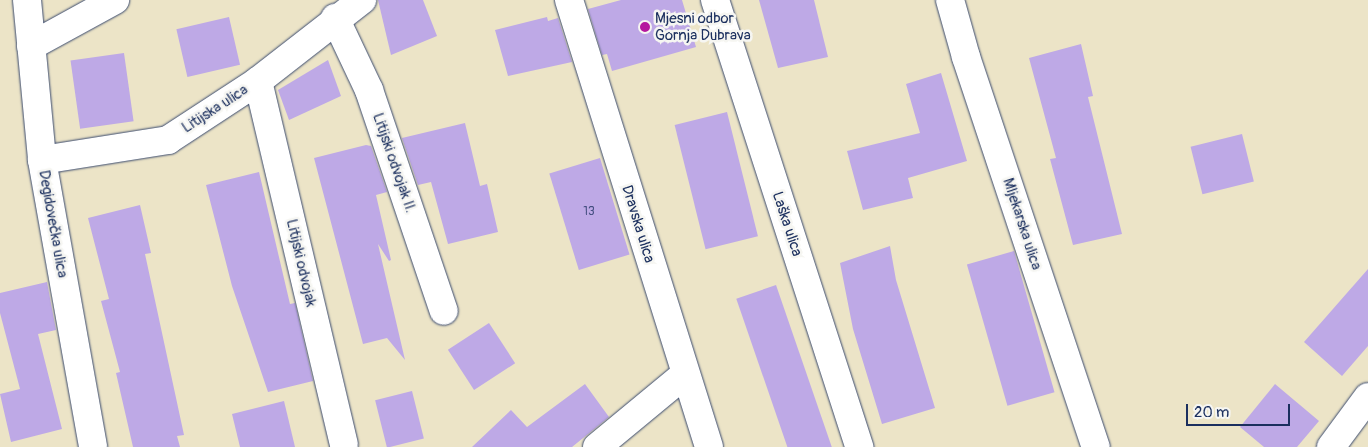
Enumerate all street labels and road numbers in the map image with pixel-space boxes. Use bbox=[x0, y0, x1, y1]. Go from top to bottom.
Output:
street label: Litijska ulica bbox=[179, 81, 251, 137]
street label: Litijski odvojak II. bbox=[368, 111, 420, 215]
street label: Degidovečka ulica bbox=[35, 169, 71, 279]
street label: Mljekarska ulica bbox=[999, 176, 1045, 272]
street label: Dravska ulica bbox=[618, 183, 658, 265]
street label: Laška ulica bbox=[768, 189, 806, 259]
street label: Litijski odvojak bbox=[282, 217, 320, 309]

